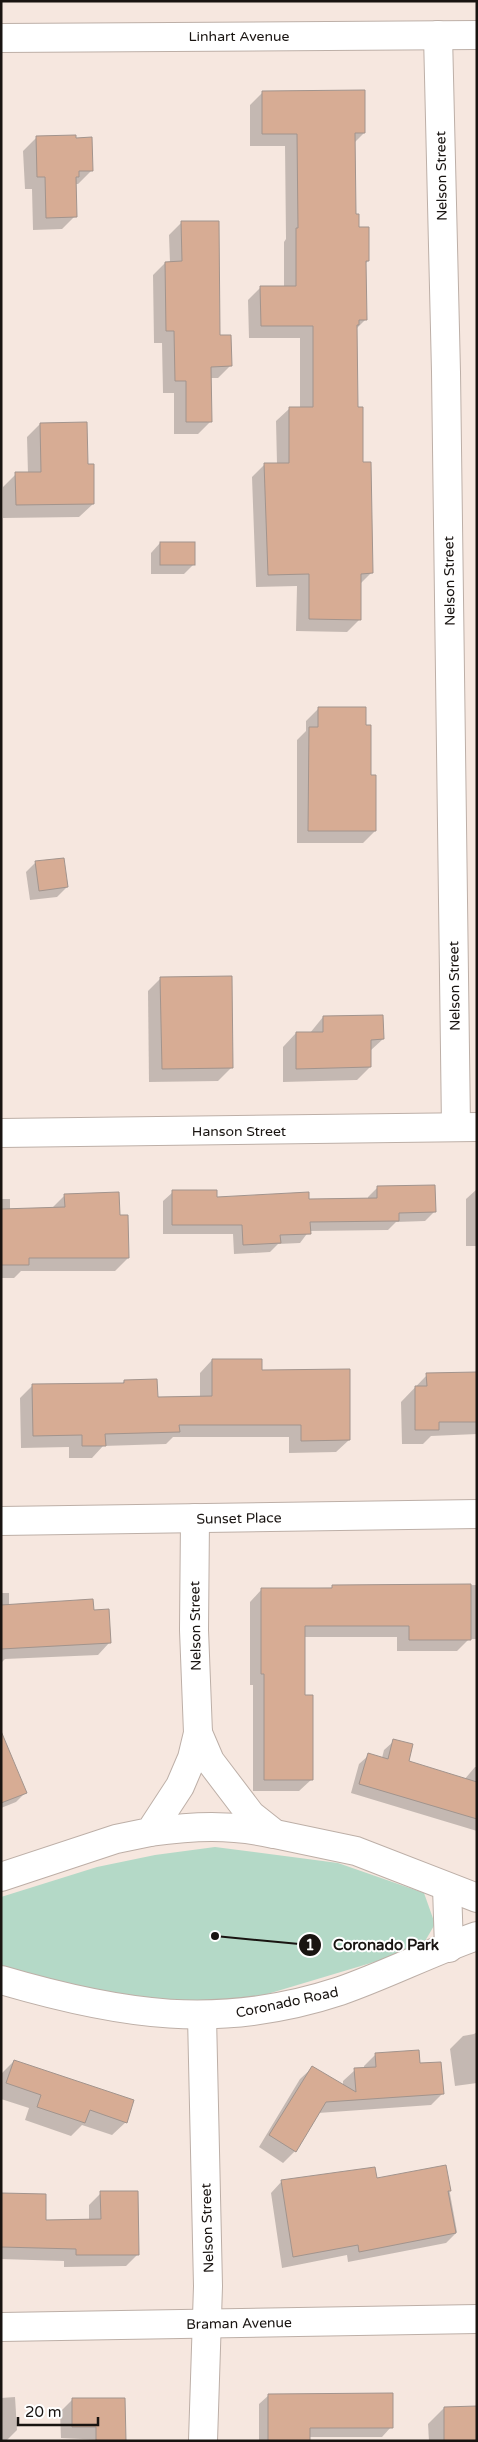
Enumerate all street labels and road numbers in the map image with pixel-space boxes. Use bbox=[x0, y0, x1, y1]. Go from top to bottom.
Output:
street label: Linhart Avenue bbox=[189, 28, 290, 45]
street label: Nelson Street bbox=[432, 130, 451, 221]
street label: Nelson Street bbox=[440, 535, 459, 626]
street label: Nelson Street bbox=[445, 940, 464, 1031]
street label: Hanson Street bbox=[192, 1123, 287, 1140]
street label: Sunset Place bbox=[196, 1509, 282, 1528]
street label: Nelson Street bbox=[186, 1580, 205, 1671]
street label: Coronado Road bbox=[234, 1983, 340, 2022]
street label: Nelson Street bbox=[197, 2182, 218, 2273]
street label: Braman Avenue bbox=[186, 2314, 292, 2333]

